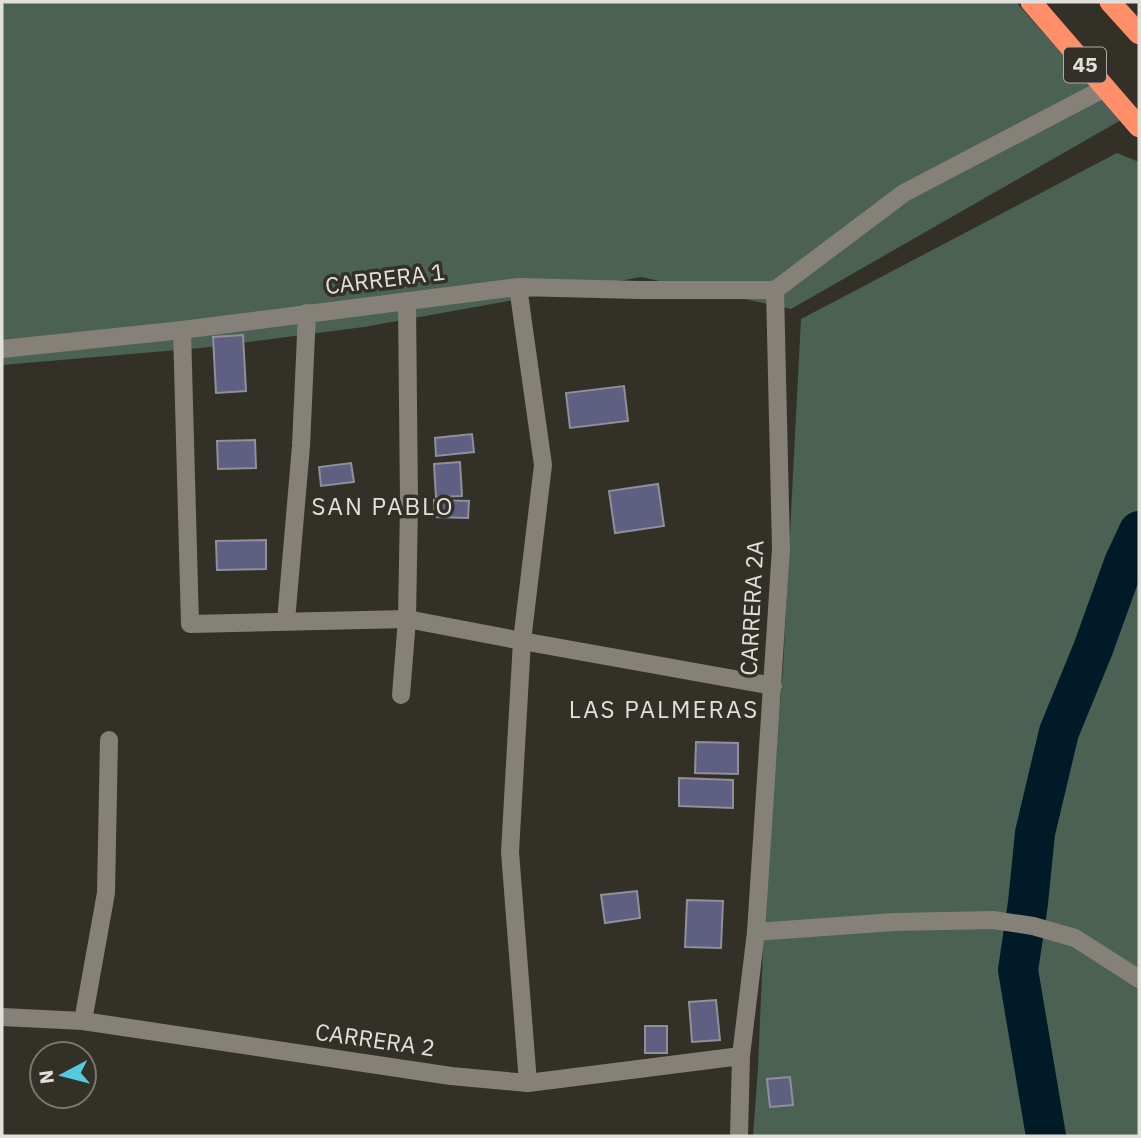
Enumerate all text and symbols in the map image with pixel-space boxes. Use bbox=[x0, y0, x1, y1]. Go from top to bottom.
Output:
road number: 45 bbox=[1064, 48, 1106, 82]
street label: CARRERA 1 bbox=[323, 256, 447, 300]
district label: SAN PABLO bbox=[312, 490, 454, 522]
street label: CARRERA 2A bbox=[732, 539, 770, 676]
district label: LAS PALMERAS bbox=[569, 693, 759, 725]
street label: CARRERA 2 bbox=[313, 1016, 437, 1062]
north arrow bbox=[28, 1040, 98, 1110]
text: N bbox=[33, 1069, 59, 1085]

